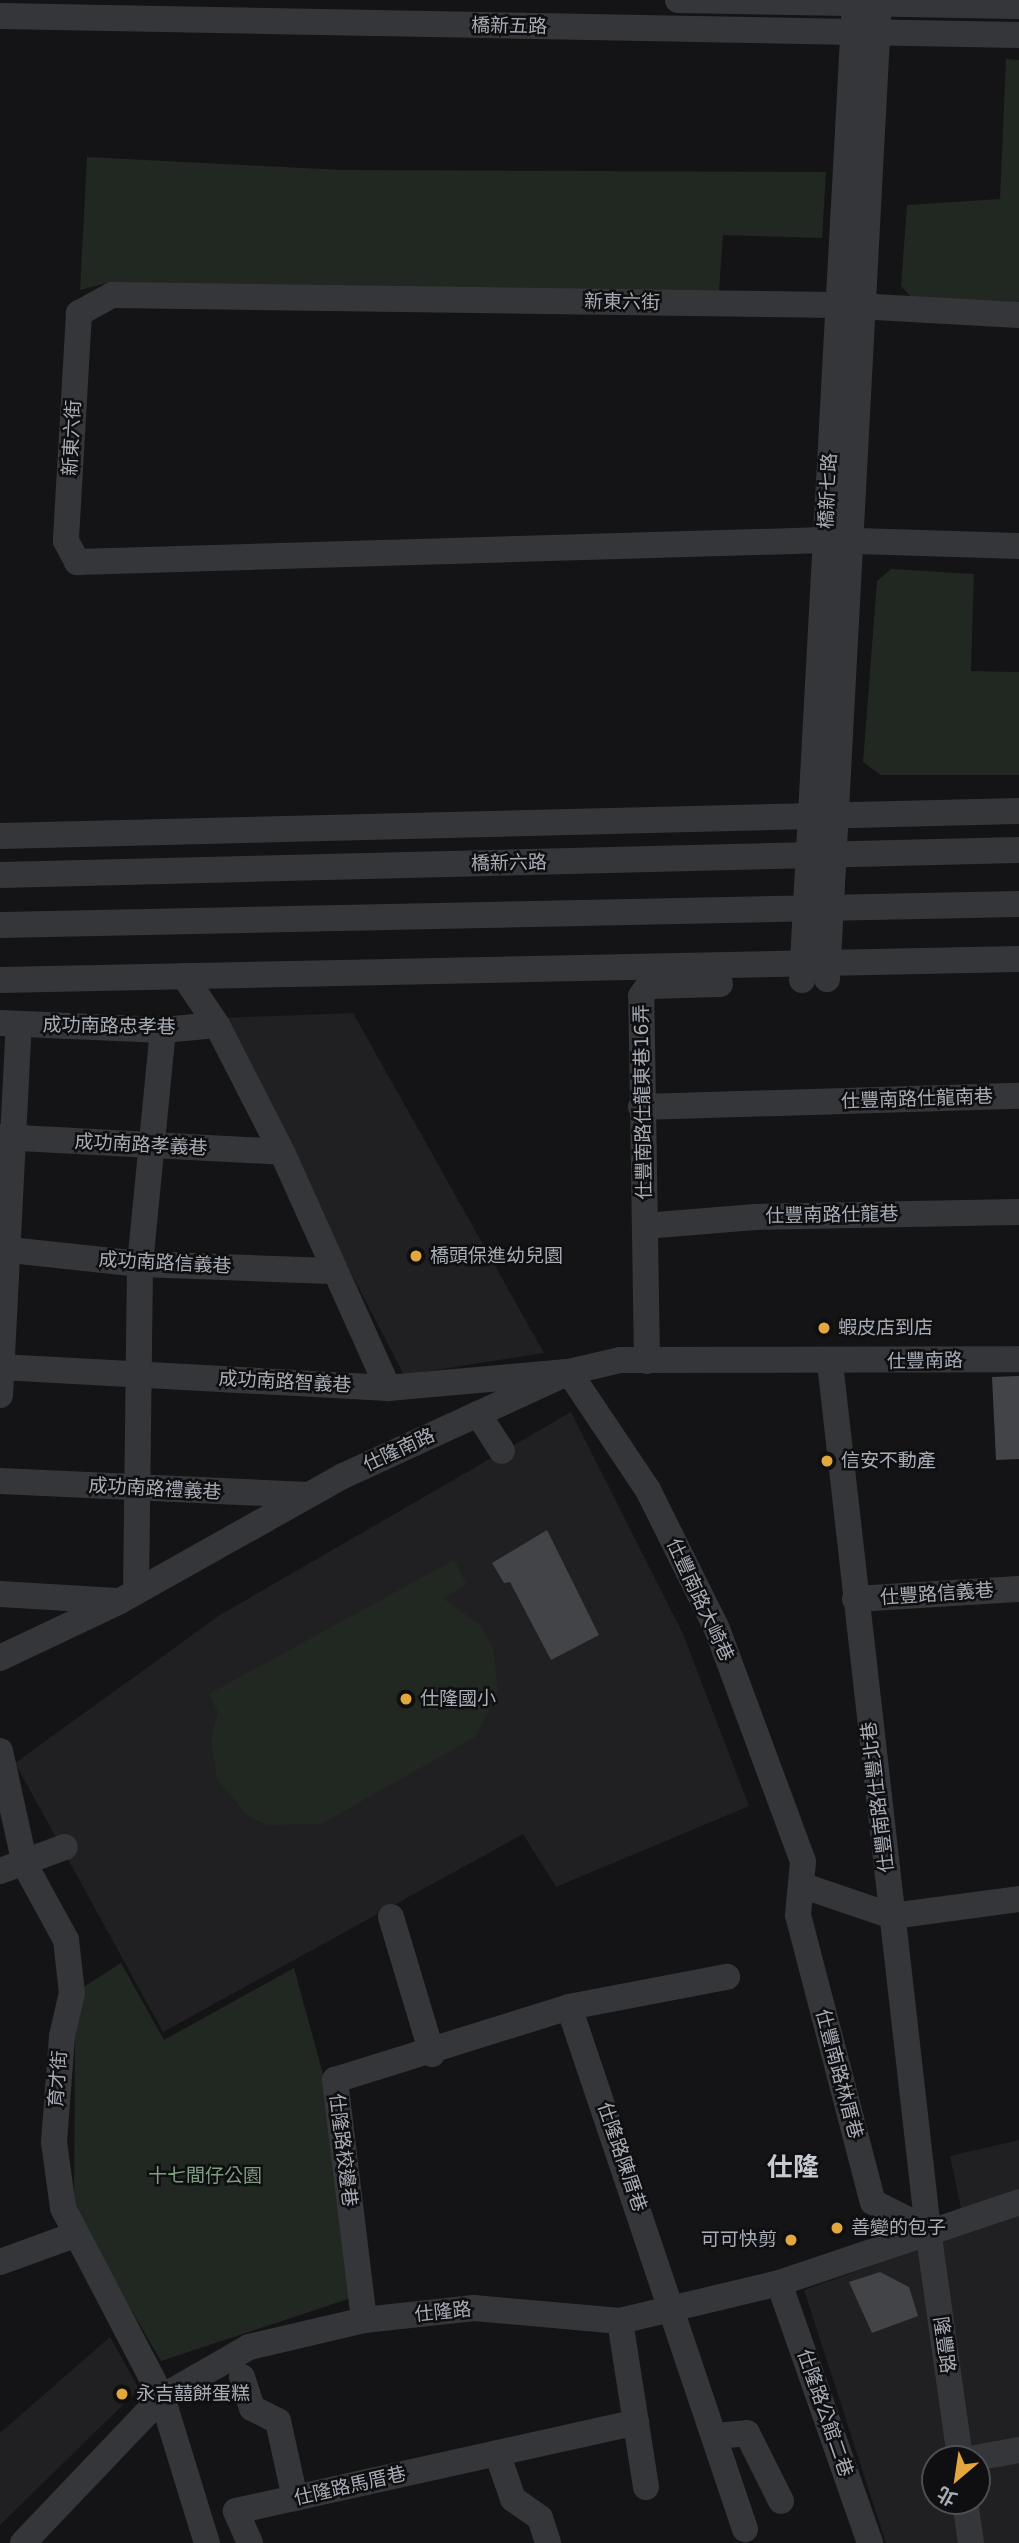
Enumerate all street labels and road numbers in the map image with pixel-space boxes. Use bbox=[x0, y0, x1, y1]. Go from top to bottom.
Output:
street label: 橋新五路 bbox=[471, 14, 547, 38]
street label: 新東六街 bbox=[584, 290, 660, 314]
street label: 新東六街 bbox=[59, 399, 85, 477]
street label: 橋新七路 bbox=[815, 452, 841, 530]
street label: 橋新六路 bbox=[471, 851, 547, 875]
street label: 仕豐南路仕龍東巷16弄 bbox=[630, 1004, 656, 1200]
street label: 成功南路忠孝巷 bbox=[42, 1013, 176, 1039]
street label: 仕豐南路仕龍南巷 bbox=[841, 1085, 993, 1113]
street label: 成功南路孝義巷 bbox=[74, 1130, 208, 1160]
street label: 仕豐南路仕龍巷 bbox=[765, 1202, 899, 1228]
street label: 成功南路信義巷 bbox=[98, 1248, 232, 1278]
street label: 仕豐南路 bbox=[887, 1349, 963, 1373]
street label: 成功南路智義巷 bbox=[218, 1367, 352, 1397]
street label: 仕隆南路 bbox=[360, 1424, 438, 1476]
street label: 成功南路禮義巷 bbox=[88, 1474, 222, 1504]
street label: 仕豐南路大崎巷 bbox=[662, 1535, 738, 1665]
street label: 仕豐路信義巷 bbox=[879, 1579, 995, 1609]
street label: 仕豐南路仕豐北巷 bbox=[857, 1720, 899, 1874]
street label: 仕豐南路林厝巷 bbox=[811, 2007, 867, 2141]
street label: 育才街 bbox=[45, 2050, 71, 2108]
street label: 仕隆路校邊巷 bbox=[325, 2092, 361, 2208]
street label: 仕隆路陳厝巷 bbox=[593, 2099, 651, 2215]
street label: 仕隆路 bbox=[413, 2298, 473, 2326]
street label: 隆豐路 bbox=[929, 2315, 959, 2375]
street label: 仕隆路公館二巷 bbox=[793, 2346, 857, 2480]
street label: 仕隆路馬厝巷 bbox=[292, 2462, 408, 2510]

